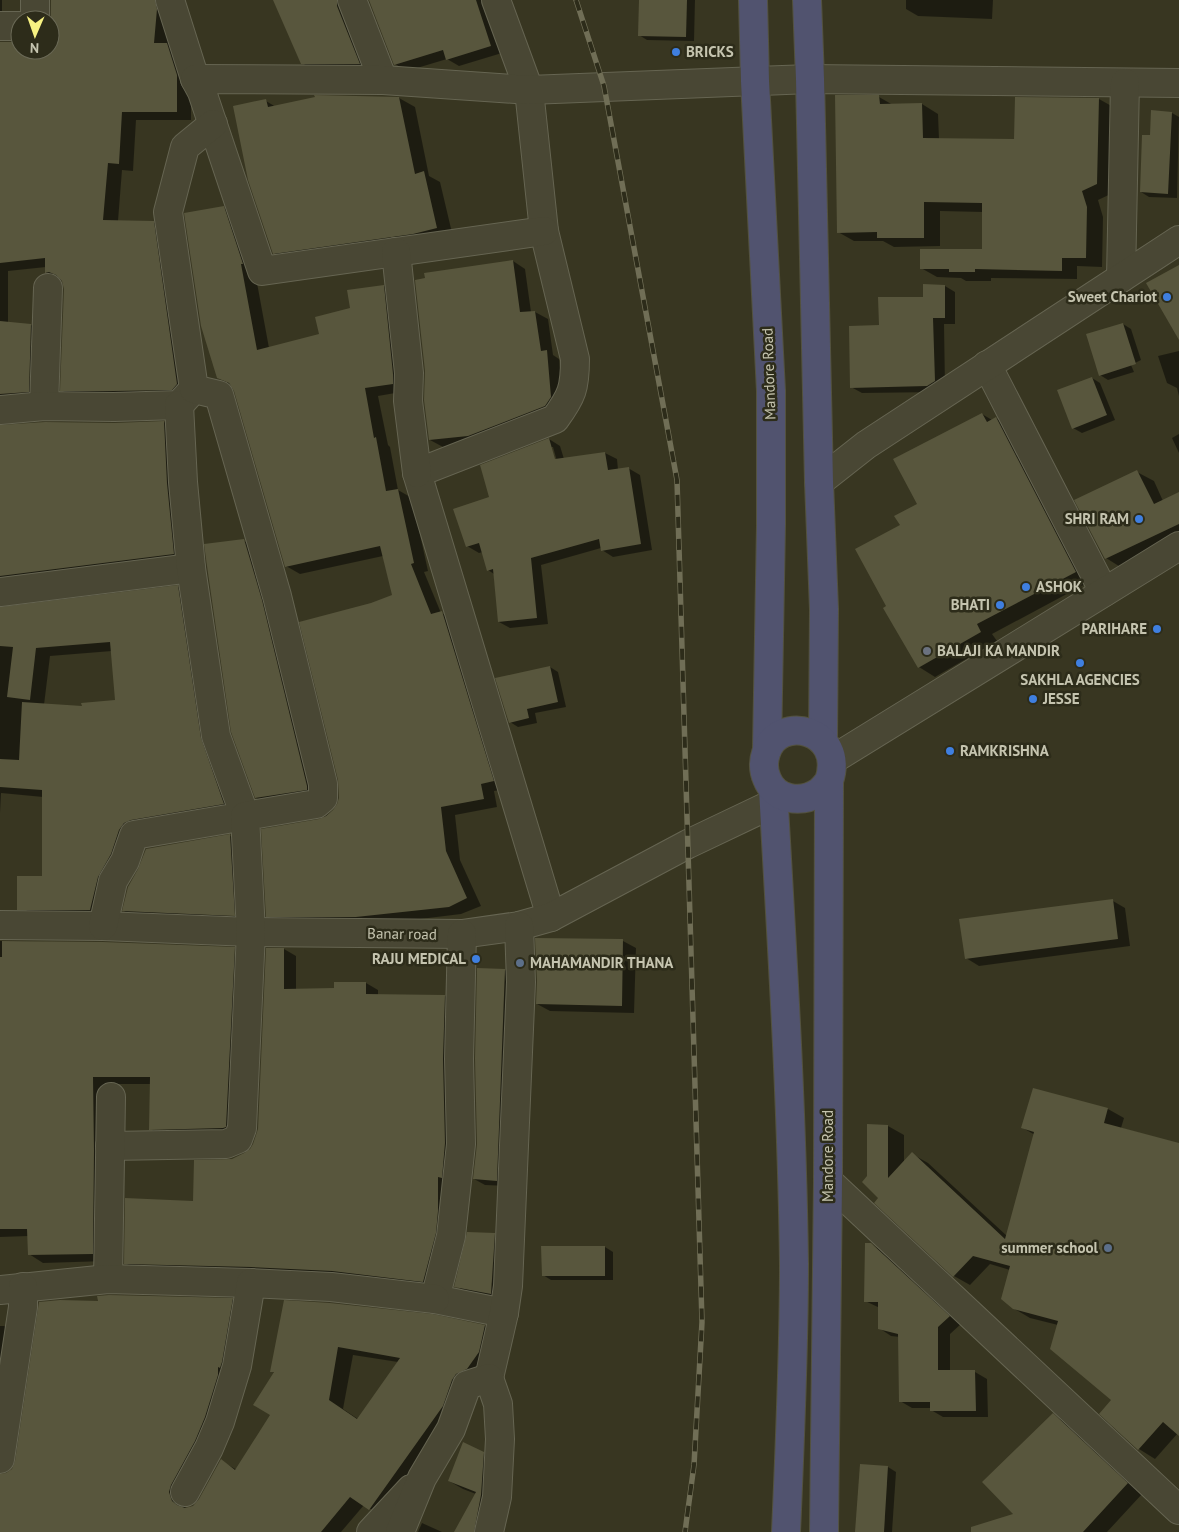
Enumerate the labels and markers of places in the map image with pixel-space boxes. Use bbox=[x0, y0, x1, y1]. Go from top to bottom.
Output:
place label: BRICKS bbox=[686, 42, 734, 61]
marker: BRICKS bbox=[670, 46, 682, 58]
place label: Sweet Chariot bbox=[1068, 287, 1158, 306]
marker: Sweet Chariot bbox=[1161, 291, 1173, 303]
place label: SHRI RAM bbox=[1065, 509, 1129, 528]
marker: SHRI RAM bbox=[1133, 513, 1145, 525]
place label: ASHOK bbox=[1036, 577, 1083, 596]
marker: ASHOK bbox=[1020, 581, 1032, 593]
place label: BHATI bbox=[951, 595, 990, 614]
marker: BHATI bbox=[994, 599, 1006, 611]
place label: PARIHARE bbox=[1081, 619, 1147, 638]
marker: PARIHARE bbox=[1151, 623, 1163, 635]
place label: BALAJI KA MANDIR bbox=[937, 641, 1060, 660]
marker: BALAJI KA MANDIR bbox=[921, 645, 933, 657]
marker: SAKHLA AGENCIES bbox=[1074, 657, 1086, 669]
place label: SAKHLA AGENCIES bbox=[1020, 670, 1140, 689]
place label: JESSE bbox=[1042, 689, 1080, 708]
marker: JESSE bbox=[1027, 693, 1039, 705]
place label: RAMKRISHNA bbox=[960, 741, 1050, 760]
marker: RAMKRISHNA bbox=[944, 745, 956, 757]
place label: RAJU MEDICAL bbox=[372, 949, 466, 968]
marker: RAJU MEDICAL bbox=[470, 953, 482, 965]
place label: MAHAMANDIR THANA bbox=[530, 953, 674, 972]
marker: MAHAMANDIR THANA bbox=[514, 957, 526, 969]
place label: summer school bbox=[1001, 1238, 1099, 1257]
marker: summer school bbox=[1102, 1242, 1114, 1254]

